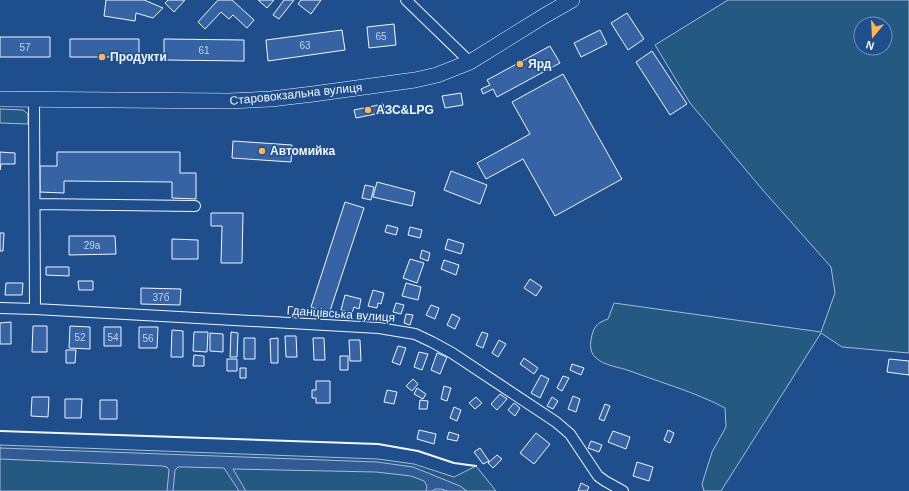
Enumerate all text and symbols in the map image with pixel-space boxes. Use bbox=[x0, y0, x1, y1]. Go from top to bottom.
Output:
north arrow bbox=[853, 16, 893, 56]
house number: 65 bbox=[375, 31, 387, 42]
text: N bbox=[864, 39, 876, 52]
house number: 63 bbox=[299, 40, 311, 51]
house number: 57 bbox=[19, 42, 31, 53]
house number: 61 bbox=[198, 45, 210, 56]
place label: Продукти bbox=[110, 50, 167, 64]
marker: Продукти bbox=[97, 52, 107, 62]
place label: Ярд bbox=[528, 57, 552, 71]
marker: Ярд bbox=[515, 59, 525, 69]
street label: Старовокзальна вулиця bbox=[229, 80, 363, 108]
place label: АЗС&LPG bbox=[376, 103, 434, 117]
marker: АЗС&LPG bbox=[363, 105, 373, 115]
place label: Автомийка bbox=[270, 144, 335, 158]
marker: Автомийка bbox=[257, 146, 267, 156]
house number: 29а bbox=[84, 240, 101, 251]
house number: 37б bbox=[153, 292, 170, 303]
street label: Гданцівська вулиця bbox=[286, 303, 396, 325]
house number: 52 bbox=[74, 332, 86, 343]
house number: 54 bbox=[107, 332, 119, 343]
house number: 56 bbox=[142, 333, 154, 344]

